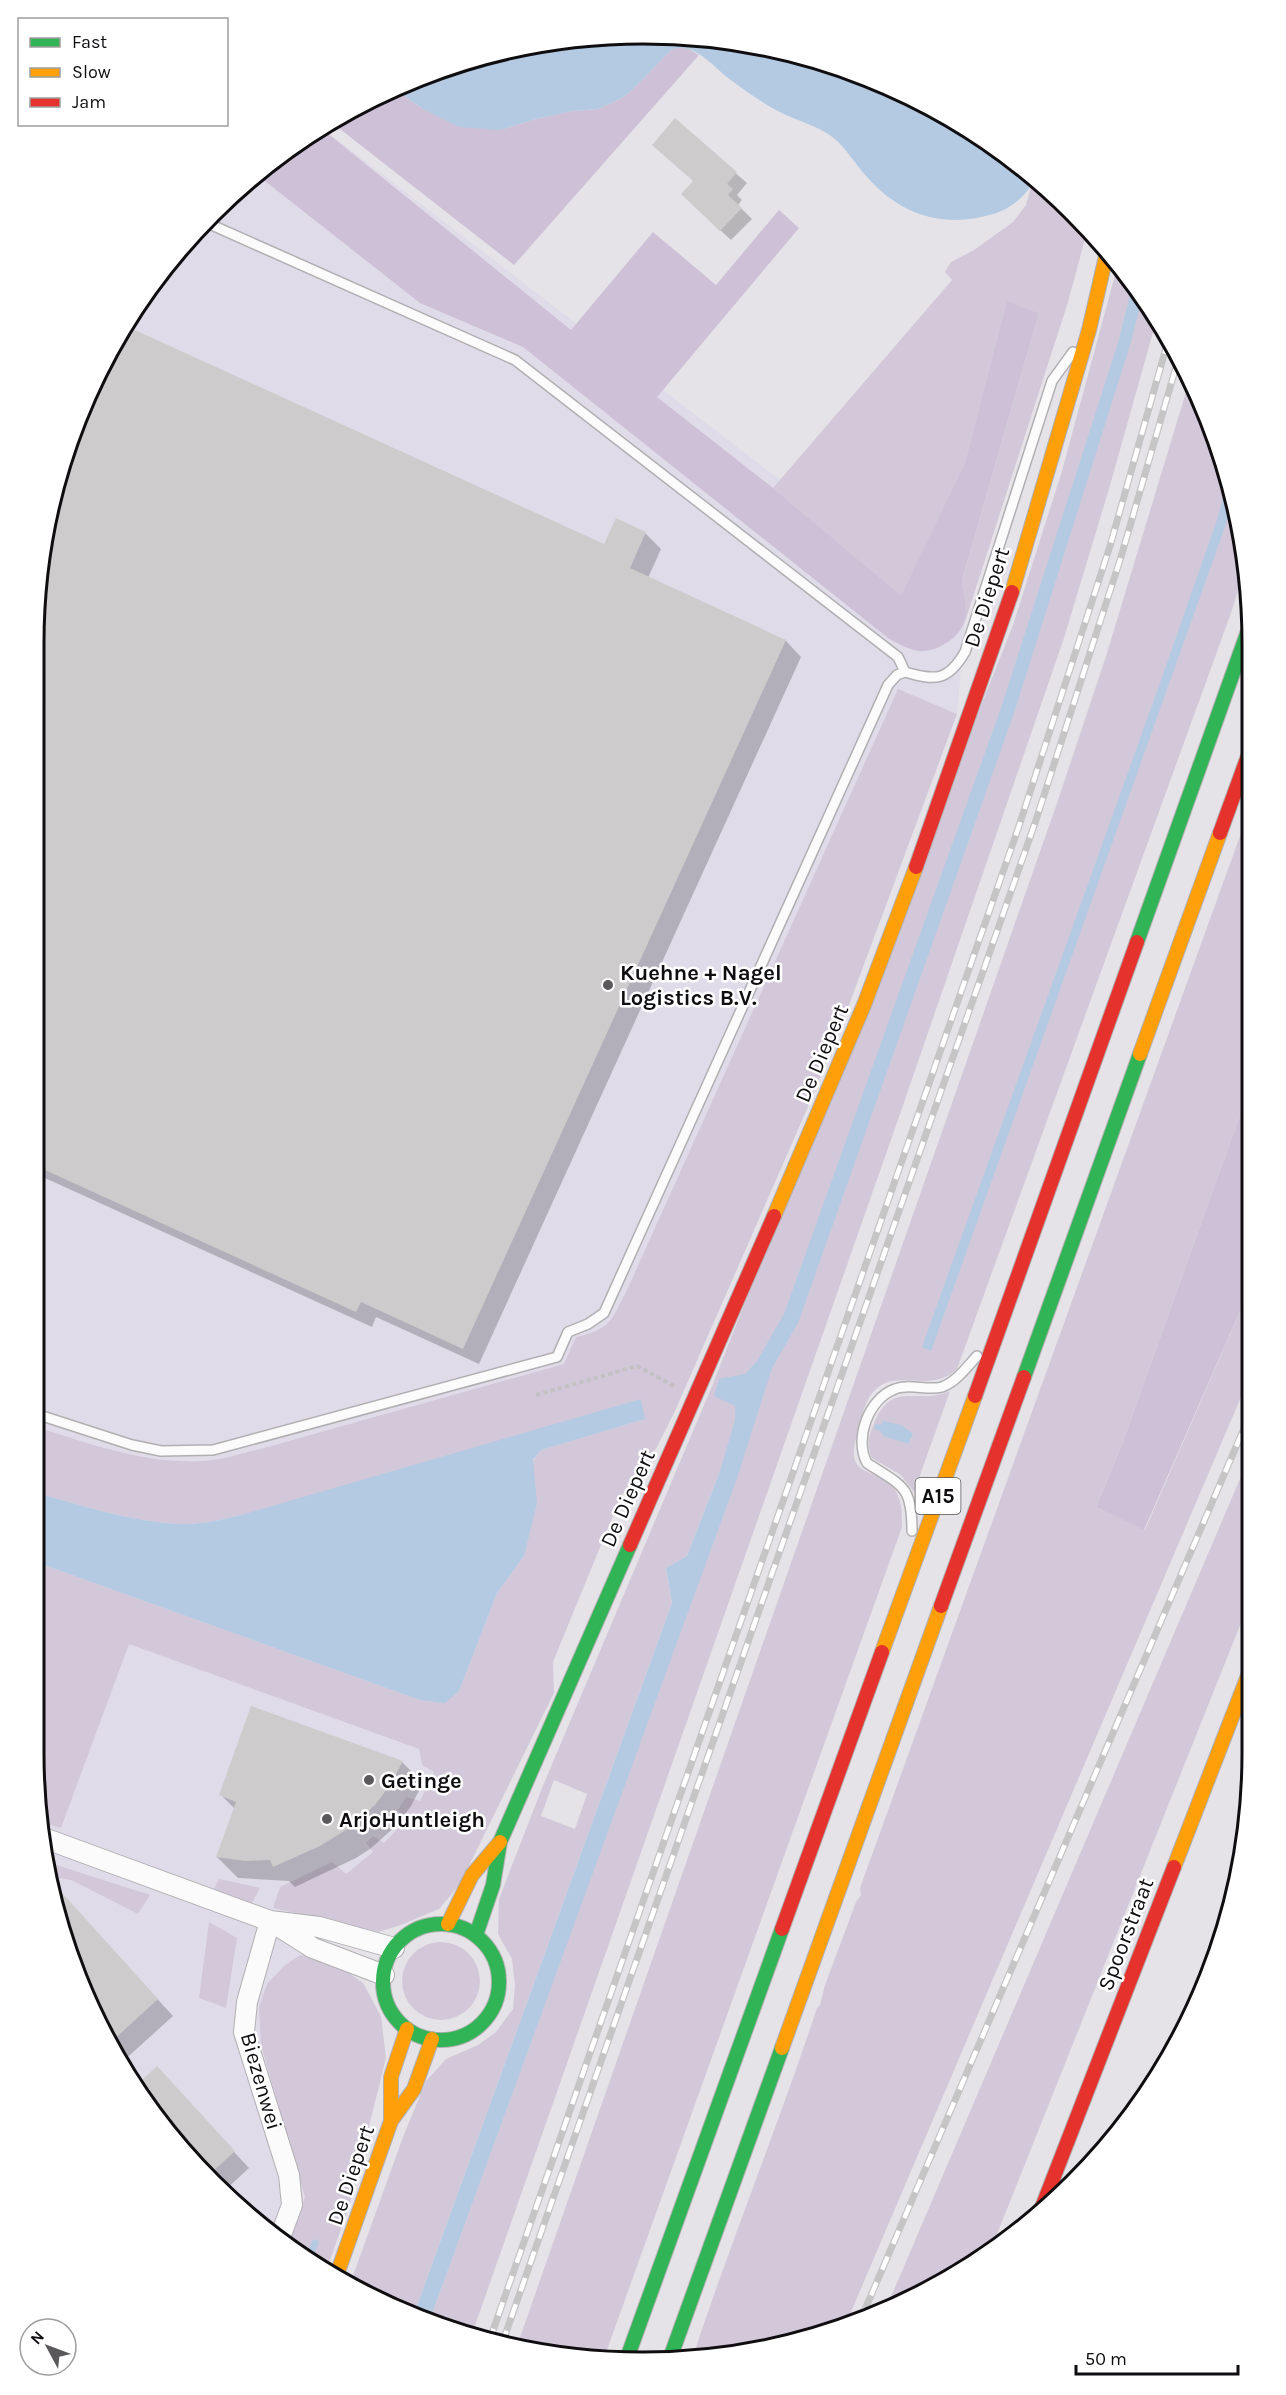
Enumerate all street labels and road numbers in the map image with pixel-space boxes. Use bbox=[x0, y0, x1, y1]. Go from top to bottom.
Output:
street label: De Diepert bbox=[959, 544, 1015, 651]
street label: De Diepert bbox=[790, 1001, 854, 1106]
street label: De Diepert bbox=[595, 1446, 661, 1551]
road number: A15 bbox=[916, 1478, 960, 1514]
street label: Spoorstraat bbox=[1093, 1874, 1159, 1994]
street label: Biezenwei bbox=[235, 2029, 287, 2133]
street label: De Diepert bbox=[322, 2122, 380, 2229]

